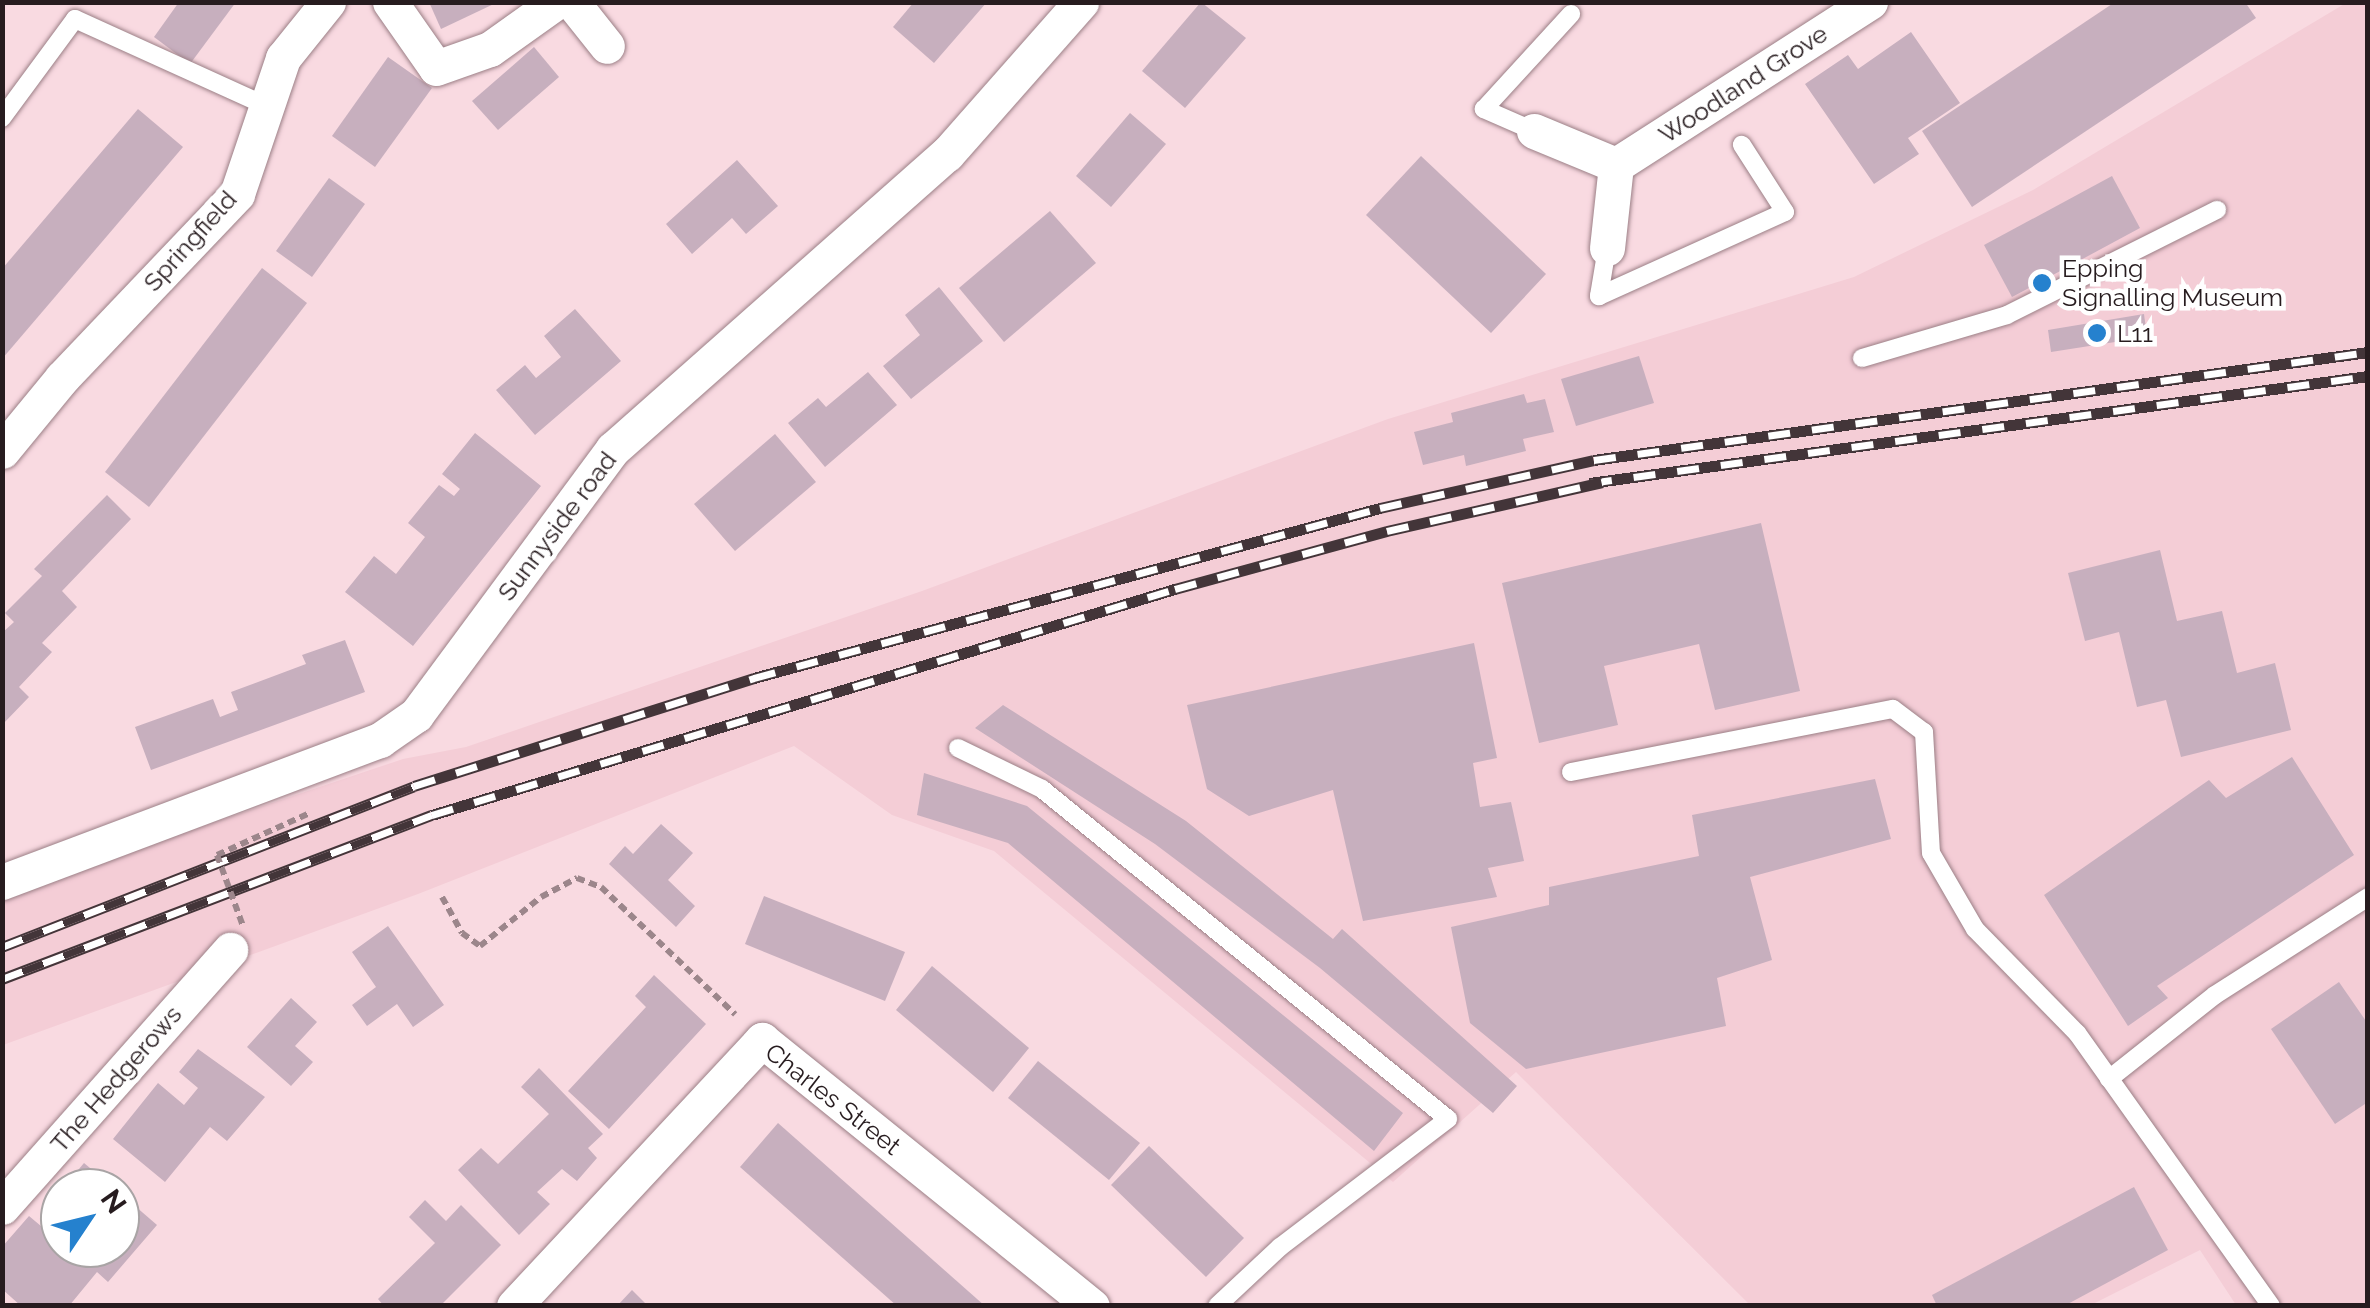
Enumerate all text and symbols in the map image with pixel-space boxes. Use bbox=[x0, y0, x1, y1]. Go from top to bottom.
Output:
street label: Woodland Grove bbox=[1653, 18, 1833, 150]
street label: Springfield bbox=[137, 185, 243, 297]
place label: Epping Signalling Museum bbox=[2062, 254, 2283, 313]
marker: Epping Signalling Museum bbox=[2031, 272, 2053, 294]
place label: L11 bbox=[2117, 318, 2153, 348]
marker: L11 bbox=[2086, 322, 2108, 344]
street label: Sunnyside road bbox=[491, 446, 623, 606]
street label: The Hedgerows bbox=[44, 1000, 188, 1158]
street label: Charles Street bbox=[759, 1037, 907, 1161]
north arrow bbox=[40, 1168, 140, 1268]
text: N bbox=[94, 1183, 133, 1220]

